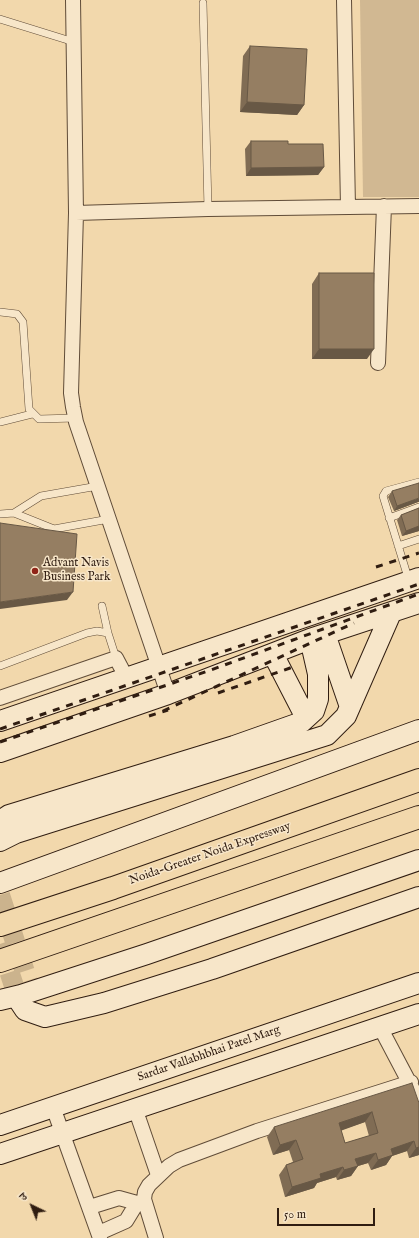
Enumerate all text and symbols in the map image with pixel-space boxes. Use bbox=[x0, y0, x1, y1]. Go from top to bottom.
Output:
place label: Advant Navis Business Park bbox=[43, 557, 110, 585]
marker: Advant Navis Business Park bbox=[30, 566, 40, 576]
street label: Noida-Greater Noida Expressway bbox=[127, 820, 293, 888]
street label: Sardar Vallabhbhai Patel Marg bbox=[136, 1023, 282, 1085]
north arrow bbox=[12, 1186, 52, 1226]
text: उ bbox=[17, 1190, 31, 1204]
scale bar bbox=[279, 1200, 377, 1226]
text: 50 m bbox=[284, 1207, 306, 1222]

